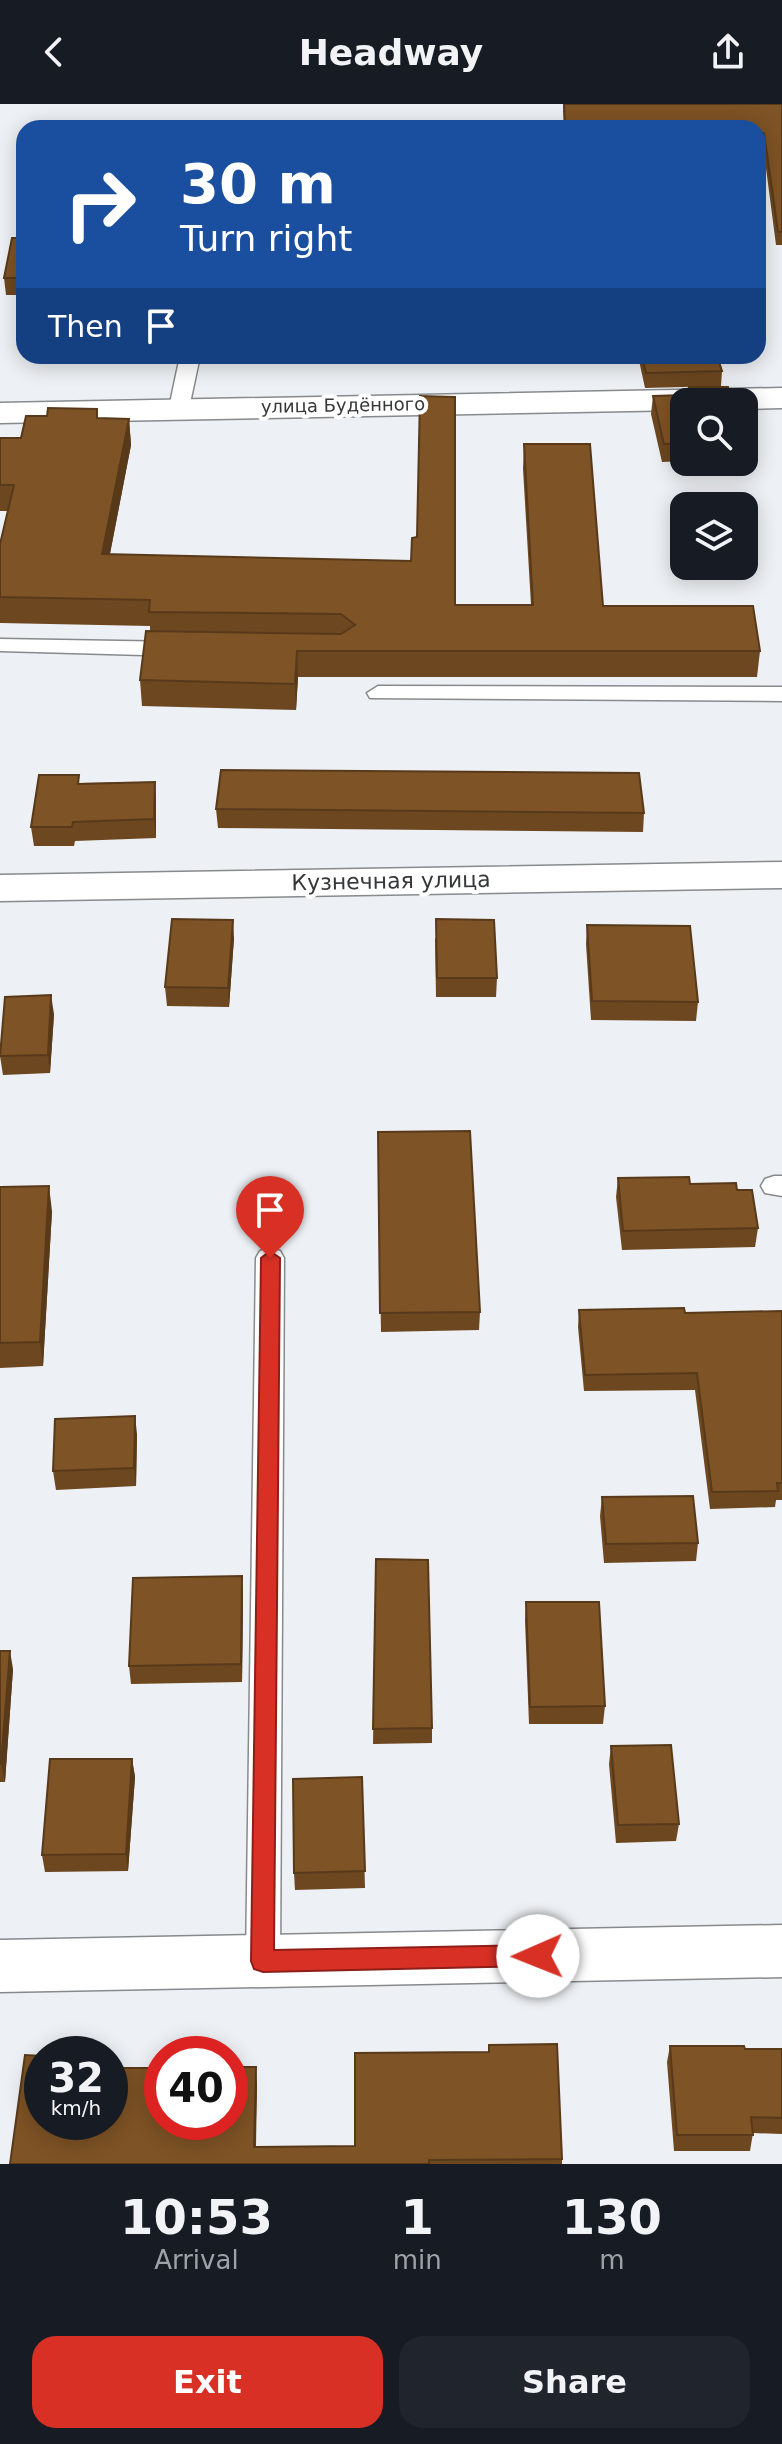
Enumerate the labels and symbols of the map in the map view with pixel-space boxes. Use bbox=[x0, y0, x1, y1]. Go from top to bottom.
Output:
street label: улица Будённого bbox=[261, 393, 425, 417]
street label: Кузнечная улица bbox=[291, 867, 491, 895]
pin bbox=[236, 1176, 304, 1258]
position arrow bbox=[496, 1914, 580, 1998]
speed limit sign: 40 bbox=[144, 2036, 248, 2140]

